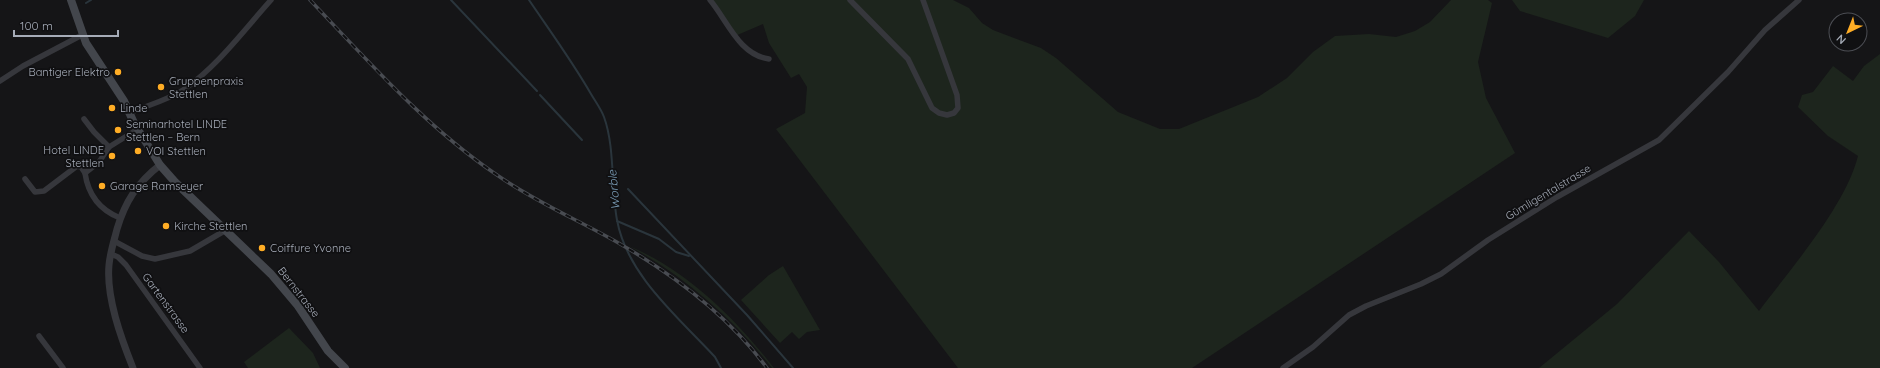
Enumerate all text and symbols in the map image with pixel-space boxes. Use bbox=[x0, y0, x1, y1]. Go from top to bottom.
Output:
scale bar bbox=[14, 12, 118, 38]
north arrow bbox=[1828, 12, 1868, 52]
text: 100 m bbox=[20, 18, 53, 33]
text: N bbox=[1833, 31, 1849, 47]
place label: Bantiger Elektro bbox=[29, 65, 110, 79]
marker: Bantiger Elektro bbox=[113, 67, 123, 77]
place label: Gruppenpraxis Stettlen bbox=[169, 74, 243, 101]
marker: Gruppenpraxis Stettlen bbox=[156, 82, 166, 92]
place label: Linde bbox=[120, 101, 147, 115]
marker: Linde bbox=[107, 103, 117, 113]
place label: Seminarhotel LINDE Stettlen – Bern bbox=[126, 117, 227, 144]
marker: Seminarhotel LINDE Stettlen – Bern bbox=[113, 125, 123, 135]
place label: Hotel LINDE Stettlen bbox=[43, 143, 104, 170]
place label: VOI Stettlen bbox=[146, 144, 206, 158]
marker: VOI Stettlen bbox=[133, 146, 143, 156]
marker: Hotel LINDE Stettlen bbox=[107, 151, 117, 161]
street label: Gümligentalstrasse bbox=[1503, 161, 1593, 223]
water label: Worble bbox=[604, 168, 623, 211]
place label: Garage Ramseyer bbox=[110, 179, 204, 193]
marker: Garage Ramseyer bbox=[97, 181, 107, 191]
place label: Kirche Stettlen bbox=[174, 219, 247, 233]
marker: Kirche Stettlen bbox=[161, 221, 171, 231]
place label: Coiffure Yvonne bbox=[270, 241, 351, 255]
marker: Coiffure Yvonne bbox=[257, 243, 267, 253]
street label: Bernstrasse bbox=[275, 264, 323, 320]
street label: Gartenstrasse bbox=[139, 270, 193, 336]

